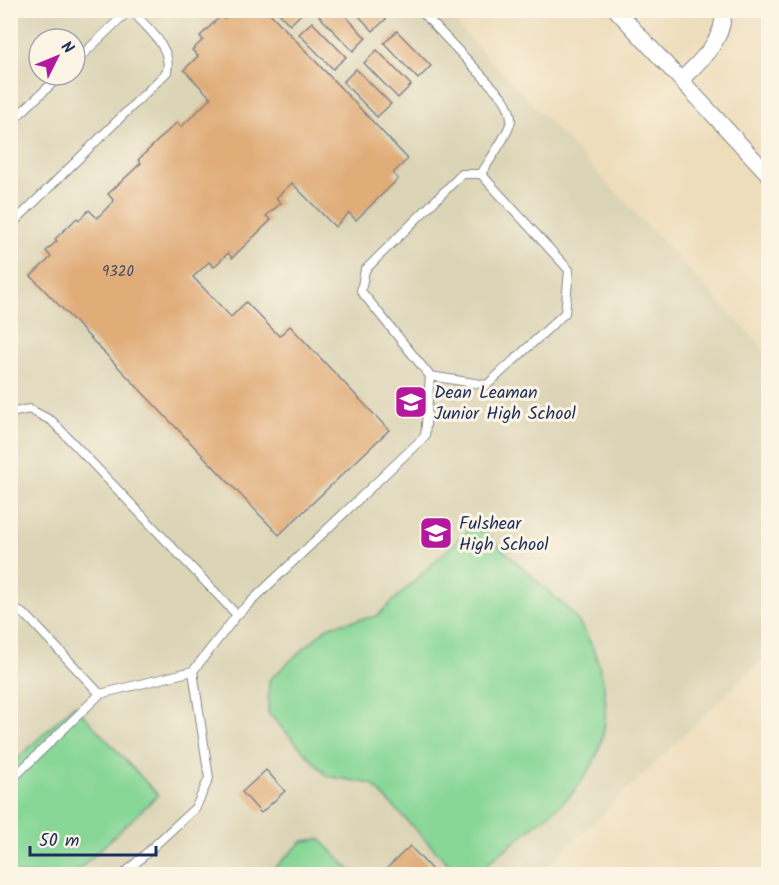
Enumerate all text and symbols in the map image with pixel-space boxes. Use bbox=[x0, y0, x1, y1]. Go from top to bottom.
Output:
north arrow bbox=[27, 27, 87, 87]
text: N bbox=[54, 36, 79, 60]
house number: 9320 bbox=[102, 260, 135, 284]
place label: Dean Leaman Junior High School bbox=[434, 379, 577, 429]
school or university icon: Dean Leaman Junior High School bbox=[393, 384, 429, 420]
place label: Fulshear High School bbox=[459, 510, 549, 560]
school or university icon: Fulshear High School bbox=[418, 515, 454, 551]
scale bar bbox=[30, 819, 156, 857]
text: 50 m bbox=[39, 827, 79, 856]

